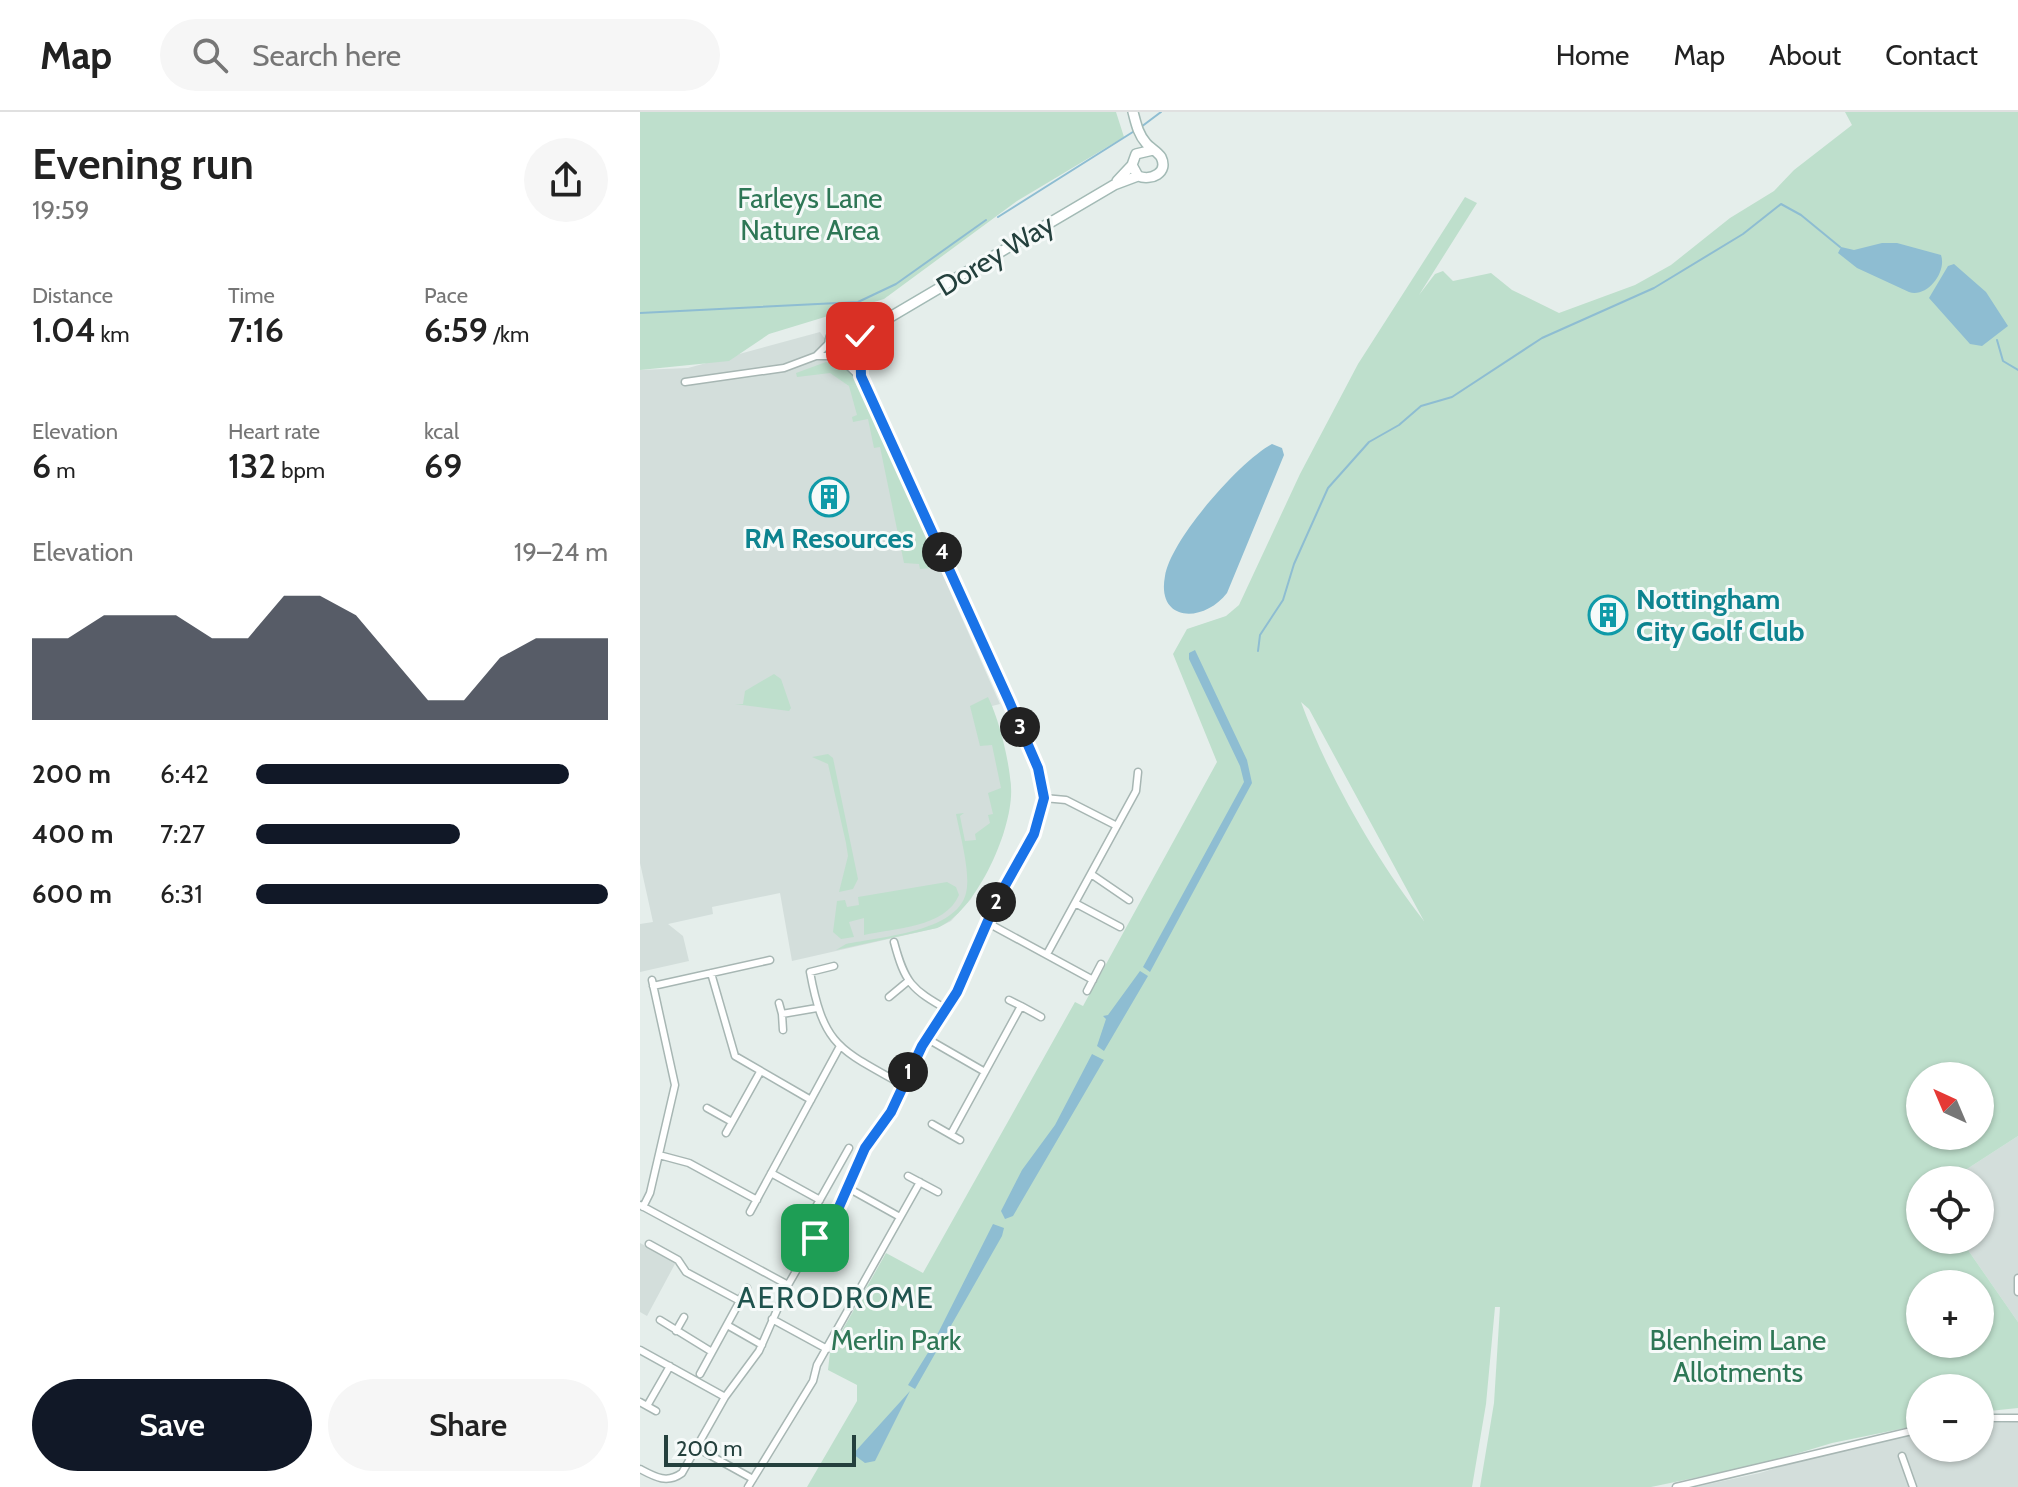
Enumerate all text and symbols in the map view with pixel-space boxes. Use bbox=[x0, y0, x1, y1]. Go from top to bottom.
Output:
search box bbox=[160, 19, 720, 91]
text: Map bbox=[40, 32, 112, 79]
icon: search bbox=[188, 33, 232, 77]
text: Search here bbox=[252, 37, 401, 74]
text: Home bbox=[1556, 38, 1629, 72]
text: Map bbox=[1673, 38, 1725, 72]
text: About bbox=[1769, 38, 1841, 72]
text: Contact bbox=[1885, 38, 1978, 72]
text: Evening run bbox=[32, 137, 254, 190]
button: share bbox=[524, 138, 608, 222]
park label: Farleys Lane Nature Area bbox=[737, 181, 883, 247]
text: 19:59 bbox=[32, 194, 90, 226]
street label: Dorey Way bbox=[930, 207, 1060, 303]
text: Distance bbox=[32, 282, 113, 309]
text: Time bbox=[228, 282, 275, 309]
text: Pace bbox=[424, 282, 468, 309]
pin bbox=[826, 302, 894, 370]
text: 1.04 bbox=[32, 309, 95, 351]
text: 7:16 bbox=[228, 309, 284, 351]
text: 6:59 bbox=[424, 309, 488, 351]
icon: check bbox=[838, 314, 882, 358]
text: km bbox=[95, 321, 130, 348]
text: /km bbox=[488, 321, 529, 348]
text: Elevation bbox=[32, 418, 118, 445]
text: Heart rate bbox=[228, 418, 320, 445]
text: kcal bbox=[424, 418, 459, 445]
text: 6 bbox=[32, 445, 51, 487]
text: 132 bbox=[228, 445, 276, 487]
text: 69 bbox=[424, 445, 462, 487]
text: m bbox=[51, 457, 75, 484]
text: bpm bbox=[276, 457, 325, 484]
building icon: RM Resources bbox=[808, 476, 850, 518]
place label: RM Resources bbox=[744, 521, 914, 555]
pin: 4 bbox=[922, 532, 962, 572]
text: Elevation bbox=[32, 536, 134, 568]
text: 19–24 m bbox=[514, 536, 608, 568]
text: 4 bbox=[935, 538, 949, 565]
place label: Nottingham City Golf Club bbox=[1636, 582, 1805, 648]
building icon: Nottingham City Golf Club bbox=[1587, 594, 1629, 636]
pin: 3 bbox=[1000, 707, 1040, 747]
text: 3 bbox=[1014, 713, 1026, 740]
text: 200 m bbox=[32, 758, 111, 790]
text: 6:42 bbox=[160, 758, 209, 790]
text: 400 m bbox=[32, 818, 113, 850]
text: 7:27 bbox=[160, 818, 205, 850]
text: 600 m bbox=[32, 878, 112, 910]
text: 6:31 bbox=[160, 878, 203, 910]
pin: 2 bbox=[976, 882, 1016, 922]
text: 2 bbox=[990, 888, 1002, 915]
pin: 1 bbox=[888, 1052, 928, 1092]
text: 1 bbox=[904, 1058, 912, 1085]
north arrow bbox=[1906, 1062, 1994, 1150]
map controls bbox=[1906, 1062, 1994, 1462]
button: locate bbox=[1906, 1166, 1994, 1254]
pin bbox=[781, 1204, 849, 1272]
icon: arrive bbox=[793, 1216, 837, 1260]
button: + bbox=[1906, 1270, 1994, 1358]
district label: AERODROME bbox=[737, 1279, 935, 1316]
park label: Merlin Park bbox=[831, 1323, 962, 1357]
park label: Blenheim Lane Allotments bbox=[1650, 1323, 1826, 1389]
button: − bbox=[1906, 1374, 1994, 1462]
button: Save bbox=[32, 1379, 312, 1471]
button: Share bbox=[328, 1379, 608, 1471]
scale bar bbox=[664, 1431, 856, 1467]
text: 200 m bbox=[676, 1435, 742, 1462]

